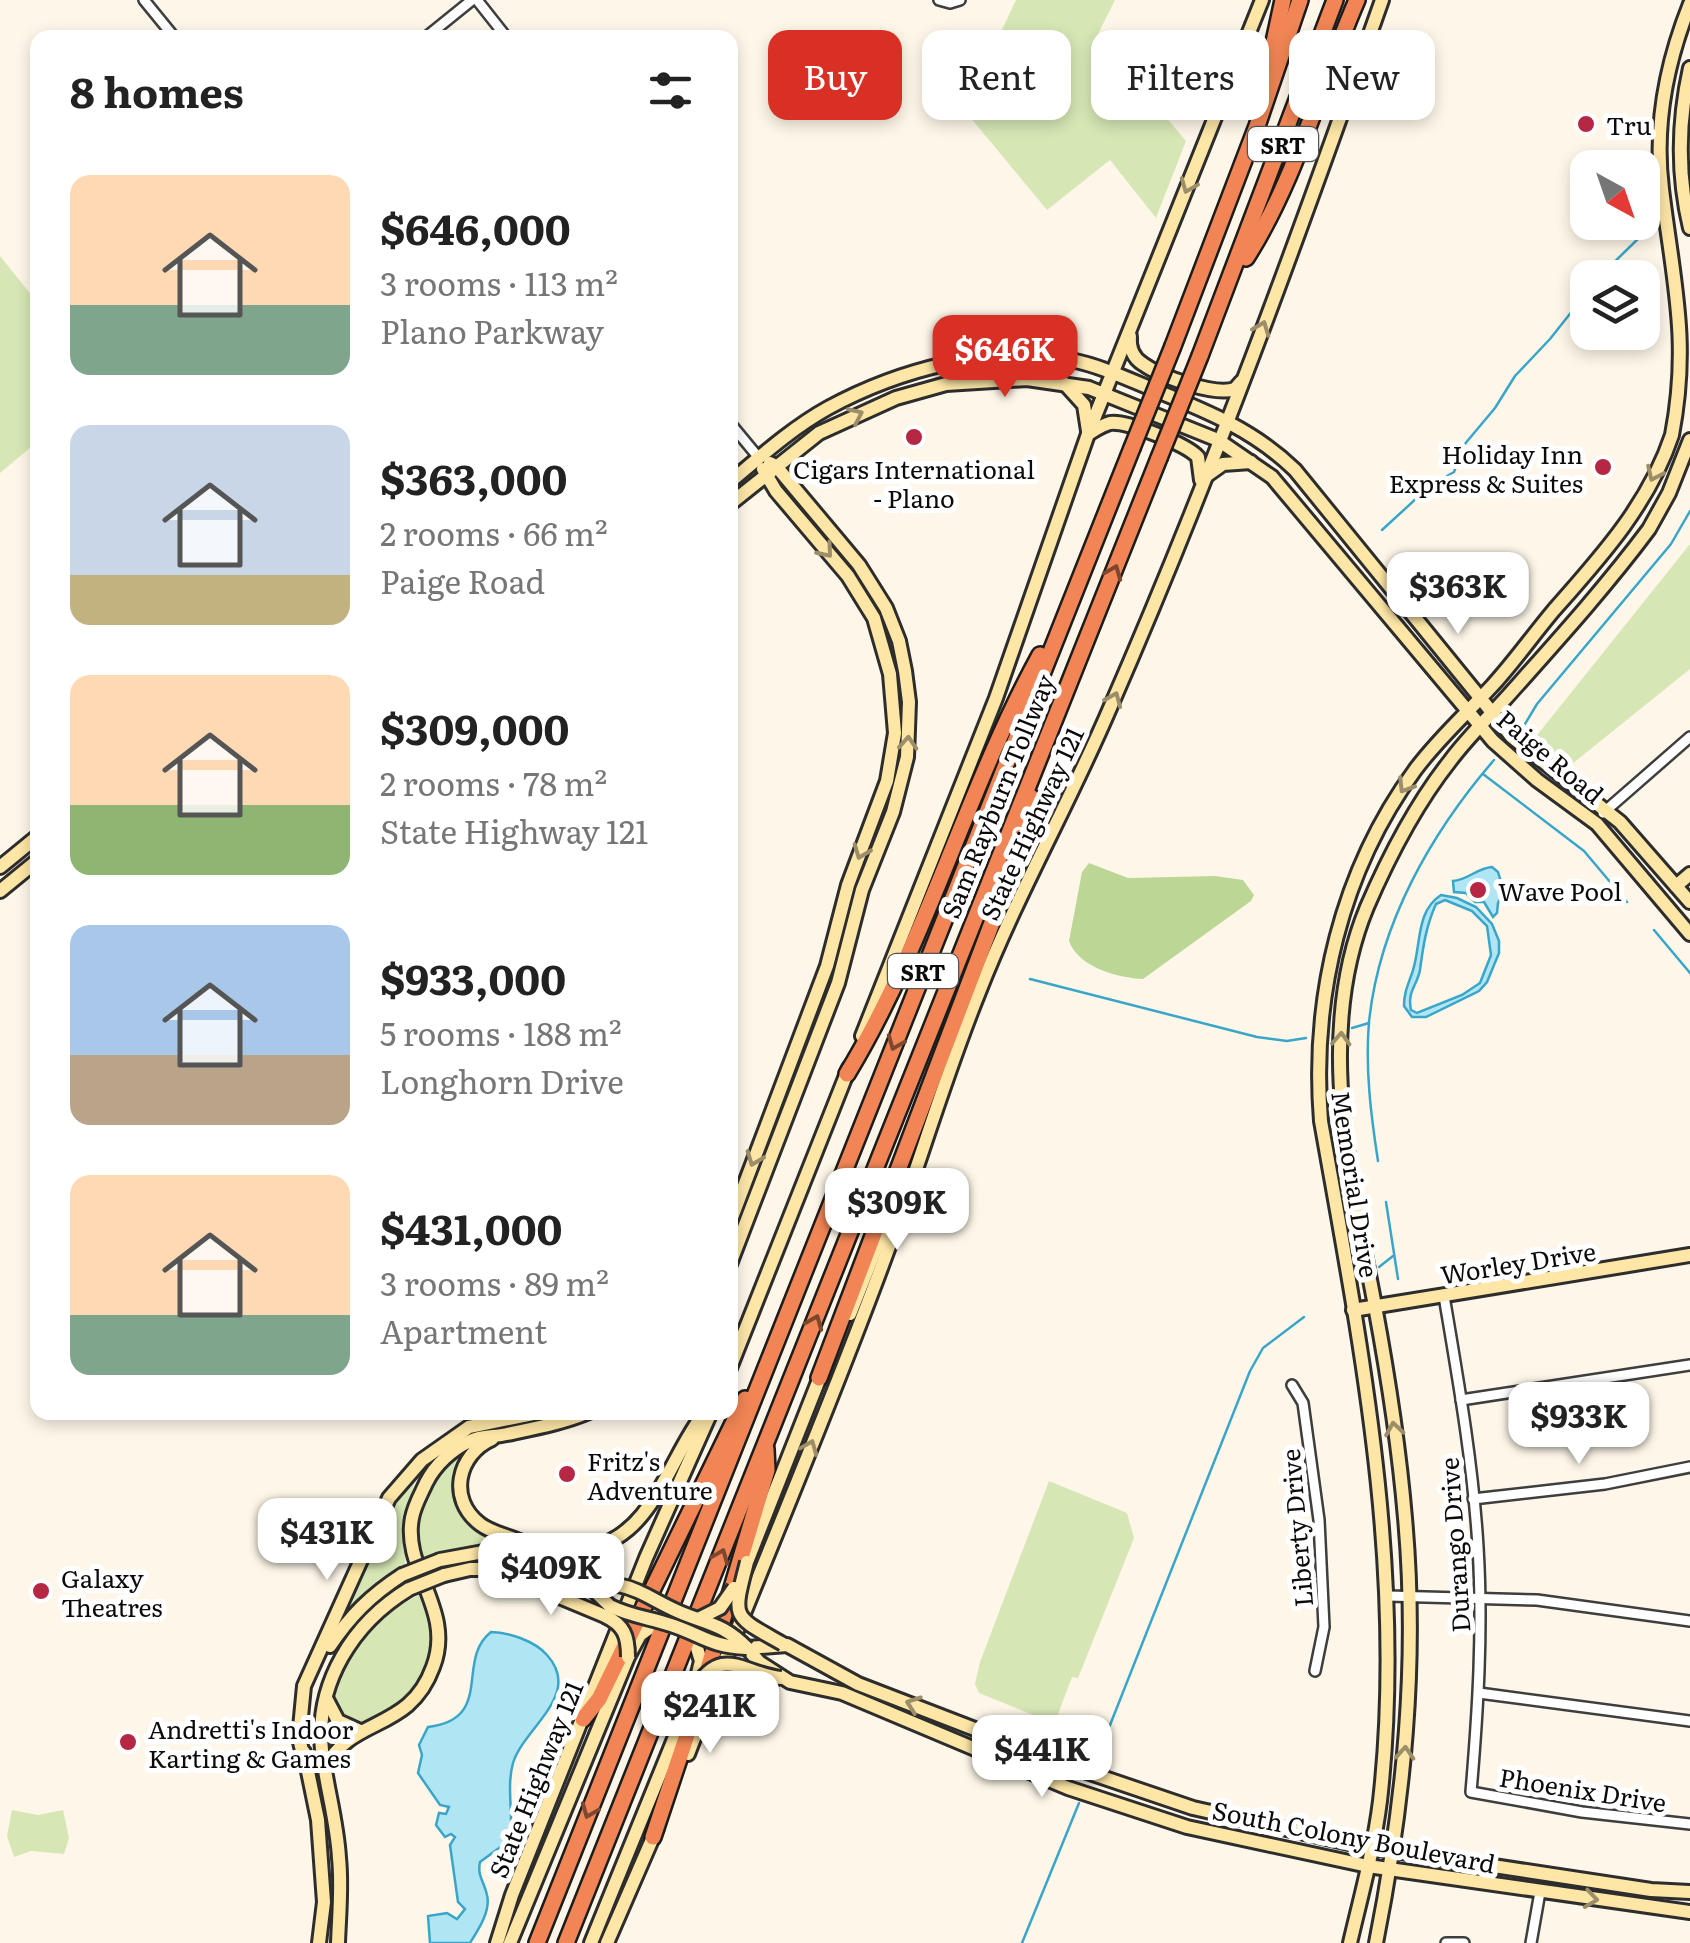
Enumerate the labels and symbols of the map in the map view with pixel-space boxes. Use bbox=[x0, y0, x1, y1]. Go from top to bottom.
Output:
place label: Tru bbox=[1606, 106, 1652, 143]
marker: Tru bbox=[1575, 113, 1597, 135]
road number: SRT bbox=[1248, 127, 1318, 161]
north arrow bbox=[1570, 150, 1660, 240]
one-way arrow bbox=[1179, 176, 1199, 194]
pin: $646K bbox=[935, 315, 1075, 400]
one-way arrow bbox=[1250, 321, 1270, 338]
one-way arrow bbox=[846, 407, 864, 427]
marker: Cigars International - Plano bbox=[903, 426, 925, 448]
place label: Holiday Inn Express & Suites bbox=[1389, 435, 1583, 501]
place label: Cigars International - Plano bbox=[793, 450, 1035, 516]
marker: Holiday Inn Express & Suites bbox=[1592, 456, 1614, 478]
one-way arrow bbox=[1647, 464, 1667, 482]
one-way arrow bbox=[815, 539, 833, 557]
pin: $363K bbox=[1388, 552, 1528, 637]
one-way arrow bbox=[1103, 564, 1123, 581]
street label: Sam Rayburn Tollway bbox=[931, 668, 1063, 924]
one-way arrow bbox=[1102, 691, 1122, 709]
street label: Paige Road bbox=[1490, 700, 1612, 812]
street label: State Highway 121 bbox=[970, 720, 1092, 926]
one-way arrow bbox=[897, 735, 918, 751]
one-way arrow bbox=[1398, 775, 1417, 793]
one-way arrow bbox=[852, 843, 872, 860]
place label: Wave Pool bbox=[1498, 872, 1622, 909]
marker: Wave Pool bbox=[1467, 879, 1489, 901]
road number: SRT bbox=[888, 954, 958, 988]
one-way arrow bbox=[1331, 1030, 1352, 1046]
one-way arrow bbox=[886, 1033, 906, 1051]
street label: Memorial Drive bbox=[1323, 1088, 1389, 1280]
one-way arrow bbox=[746, 1149, 766, 1167]
pin: $309K bbox=[827, 1168, 967, 1253]
street label: Worley Drive bbox=[1438, 1231, 1598, 1293]
one-way arrow bbox=[803, 1314, 823, 1332]
pin: $933K bbox=[1509, 1382, 1649, 1467]
one-way arrow bbox=[1385, 1421, 1406, 1437]
one-way arrow bbox=[798, 1440, 819, 1457]
place label: Fritz's Adventure bbox=[587, 1442, 713, 1508]
street label: Liberty Drive bbox=[1271, 1447, 1321, 1609]
street label: Durango Drive bbox=[1429, 1456, 1479, 1634]
marker: Fritz's Adventure bbox=[556, 1463, 578, 1485]
pin: $431K bbox=[257, 1498, 397, 1583]
pin: $409K bbox=[481, 1533, 621, 1618]
one-way arrow bbox=[710, 1548, 730, 1565]
place label: Galaxy Theatres bbox=[61, 1559, 162, 1625]
marker: Galaxy Theatres bbox=[30, 1580, 52, 1602]
pin: $241K bbox=[640, 1671, 780, 1756]
street label: State Highway 121 bbox=[479, 1675, 591, 1883]
one-way arrow bbox=[905, 1695, 922, 1716]
place label: Andretti's Indoor Karting & Games bbox=[148, 1710, 354, 1776]
pin: $441K bbox=[972, 1715, 1112, 1800]
marker: Andretti's Indoor Karting & Games bbox=[117, 1731, 139, 1753]
one-way arrow bbox=[1394, 1745, 1415, 1761]
street label: Phoenix Drive bbox=[1497, 1758, 1669, 1820]
street label: South Colony Boulevard bbox=[1209, 1790, 1499, 1882]
one-way arrow bbox=[581, 1802, 601, 1819]
one-way arrow bbox=[1583, 1888, 1599, 1909]

